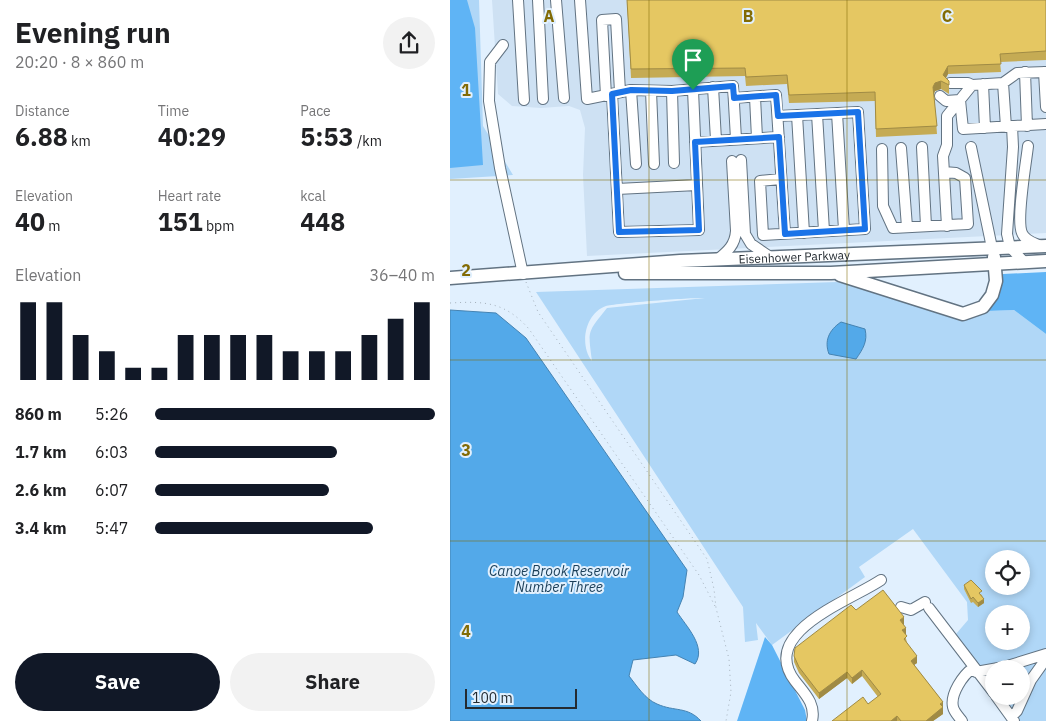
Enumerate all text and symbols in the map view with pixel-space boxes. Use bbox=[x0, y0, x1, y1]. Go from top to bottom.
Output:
text: A bbox=[544, 6, 555, 26]
text: B bbox=[743, 6, 754, 26]
text: C bbox=[942, 6, 952, 26]
text: Evening run bbox=[15, 14, 171, 51]
button: share bbox=[383, 17, 435, 69]
pin bbox=[672, 39, 714, 90]
icon: arrive bbox=[679, 46, 707, 74]
text: 20:20 · 8 × 860 m bbox=[15, 52, 144, 72]
text: 1 bbox=[461, 80, 471, 100]
text: Distance bbox=[15, 102, 70, 120]
text: Time bbox=[158, 102, 189, 120]
text: Pace bbox=[300, 102, 331, 120]
text: 6.88 bbox=[15, 120, 68, 153]
text: 40:29 bbox=[158, 120, 226, 153]
text: 5:53 bbox=[300, 120, 354, 153]
text: km bbox=[68, 132, 91, 150]
text: /km bbox=[354, 132, 382, 150]
text: Elevation bbox=[15, 187, 73, 205]
text: Heart rate bbox=[158, 187, 221, 205]
text: kcal bbox=[300, 187, 326, 205]
text: 40 bbox=[15, 205, 45, 238]
text: 151 bbox=[158, 205, 203, 238]
text: 448 bbox=[300, 205, 345, 238]
text: m bbox=[45, 217, 61, 235]
text: bpm bbox=[203, 217, 234, 235]
street label: Eisenhower Parkway bbox=[738, 247, 850, 266]
text: 2 bbox=[461, 260, 471, 280]
text: Elevation bbox=[15, 265, 81, 285]
text: 36–40 m bbox=[369, 265, 435, 285]
text: 860 m bbox=[15, 404, 62, 424]
text: 5:26 bbox=[95, 404, 128, 424]
text: 3 bbox=[461, 440, 471, 460]
text: 1.7 km bbox=[15, 442, 66, 462]
text: 6:03 bbox=[95, 442, 128, 462]
text: 2.6 km bbox=[15, 480, 66, 500]
text: 6:07 bbox=[95, 480, 128, 500]
text: 3.4 km bbox=[15, 518, 66, 538]
text: 5:47 bbox=[95, 518, 128, 538]
map controls bbox=[985, 550, 1030, 705]
button: locate bbox=[985, 550, 1030, 595]
water label: Canoe Brook Reservoir Number Three bbox=[489, 562, 630, 596]
button: + bbox=[985, 605, 1030, 650]
text: 4 bbox=[461, 621, 471, 641]
button: Save bbox=[15, 653, 220, 711]
button: Share bbox=[230, 653, 435, 711]
button: − bbox=[985, 660, 1030, 705]
scale bar bbox=[465, 686, 578, 709]
text: 100 m bbox=[472, 689, 513, 707]

